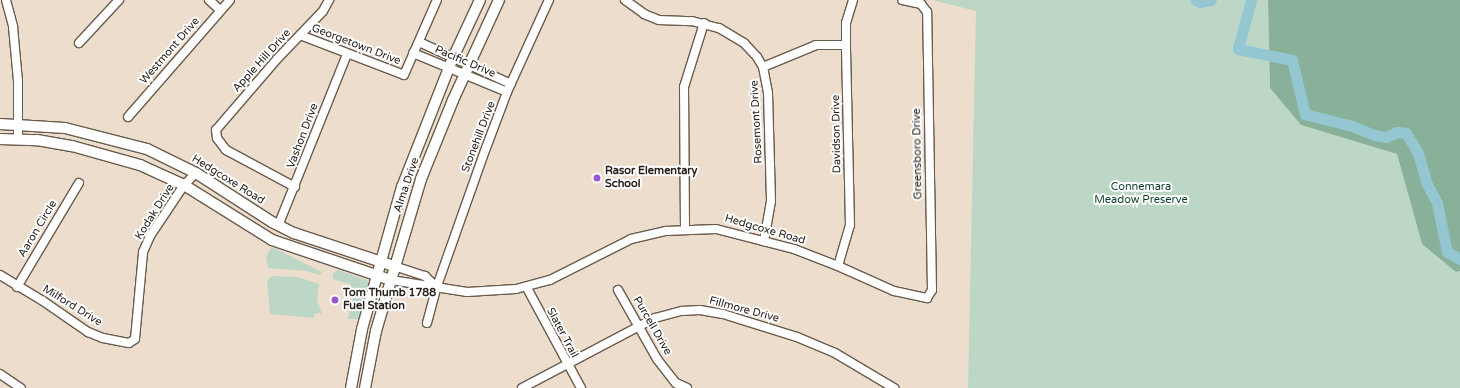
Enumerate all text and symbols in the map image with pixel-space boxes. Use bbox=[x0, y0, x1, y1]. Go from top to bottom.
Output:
street label: Westmont Drive bbox=[138, 15, 202, 87]
street label: Georgetown Drive bbox=[309, 22, 403, 68]
street label: Apple Hill Drive bbox=[230, 27, 294, 95]
street label: Pacific Drive bbox=[433, 43, 497, 81]
street label: Rosemont Drive bbox=[748, 80, 766, 164]
street label: Davidson Drive bbox=[830, 95, 844, 173]
street label: Stonehill Drive bbox=[459, 100, 499, 174]
street label: Vashon Drive bbox=[285, 102, 321, 170]
street label: Greensboro Drive bbox=[911, 108, 925, 200]
street label: Hedgcoxe Road bbox=[189, 152, 267, 208]
street label: Alma Drive bbox=[391, 156, 423, 214]
place label: Rasor Elementary School bbox=[605, 165, 697, 191]
marker: Rasor Elementary School bbox=[592, 173, 602, 183]
park label: Connemara Meadow Preserve bbox=[1094, 181, 1188, 207]
street label: Kodak Drive bbox=[133, 182, 177, 242]
street label: Aaron Circle bbox=[16, 198, 60, 260]
street label: Hedgcoxe Road bbox=[723, 212, 807, 248]
street label: Milford Drive bbox=[40, 283, 104, 329]
place label: Tom Thumb 1788 Fuel Station bbox=[343, 287, 436, 313]
street label: Purcell Drive bbox=[630, 294, 674, 358]
street label: Fillmore Drive bbox=[708, 294, 780, 326]
marker: Tom Thumb 1788 Fuel Station bbox=[330, 295, 340, 305]
street label: Slater Trail bbox=[543, 306, 581, 360]

